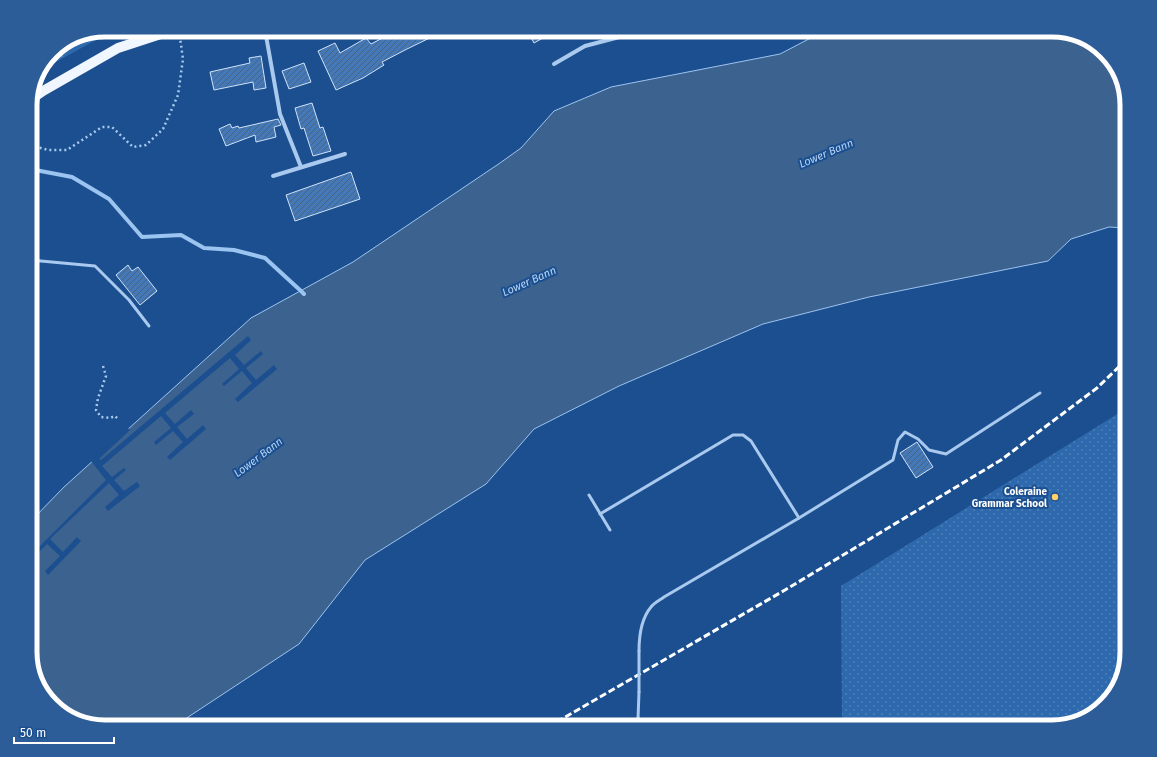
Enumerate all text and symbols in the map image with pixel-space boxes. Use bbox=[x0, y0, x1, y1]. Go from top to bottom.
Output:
water label: Lower Bann bbox=[797, 136, 855, 171]
water label: Lower Bann bbox=[500, 264, 558, 299]
water label: Lower Bann bbox=[231, 435, 285, 480]
place label: Coleraine Grammar School bbox=[972, 486, 1047, 510]
marker: Coleraine Grammar School bbox=[1050, 492, 1060, 502]
scale bar bbox=[14, 719, 114, 745]
text: 50 m bbox=[20, 726, 46, 740]

